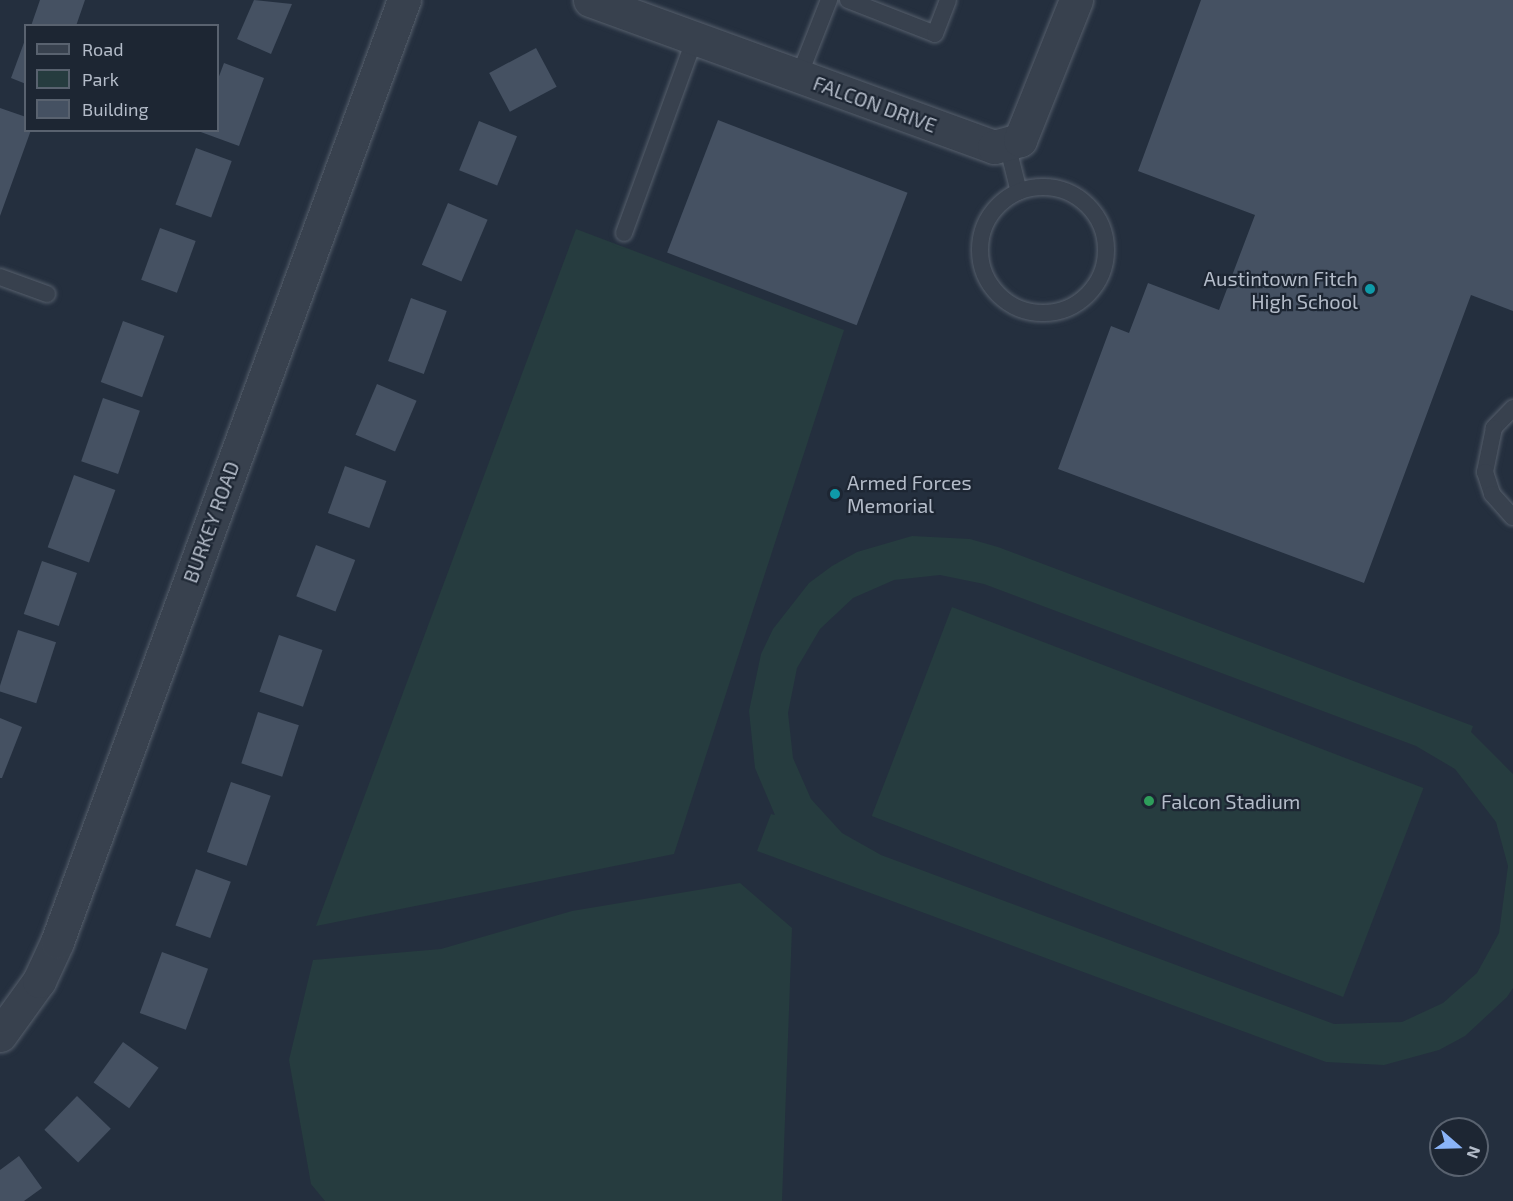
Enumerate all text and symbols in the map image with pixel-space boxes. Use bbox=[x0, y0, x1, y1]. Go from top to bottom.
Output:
legend bbox=[24, 24, 219, 132]
text: Road bbox=[82, 38, 123, 60]
text: Park bbox=[82, 68, 119, 90]
street label: FALCON DRIVE bbox=[810, 71, 940, 137]
text: Building bbox=[82, 98, 149, 120]
place label: Austintown Fitch High School bbox=[1204, 266, 1358, 313]
marker: Austintown Fitch High School bbox=[1363, 282, 1377, 296]
street label: BURKEY ROAD bbox=[178, 458, 244, 586]
place label: Armed Forces Memorial bbox=[847, 470, 972, 517]
marker: Armed Forces Memorial bbox=[828, 487, 842, 501]
place label: Falcon Stadium bbox=[1161, 789, 1300, 813]
marker: Falcon Stadium bbox=[1142, 794, 1156, 808]
north arrow bbox=[1429, 1117, 1489, 1177]
text: N bbox=[1464, 1144, 1485, 1161]

